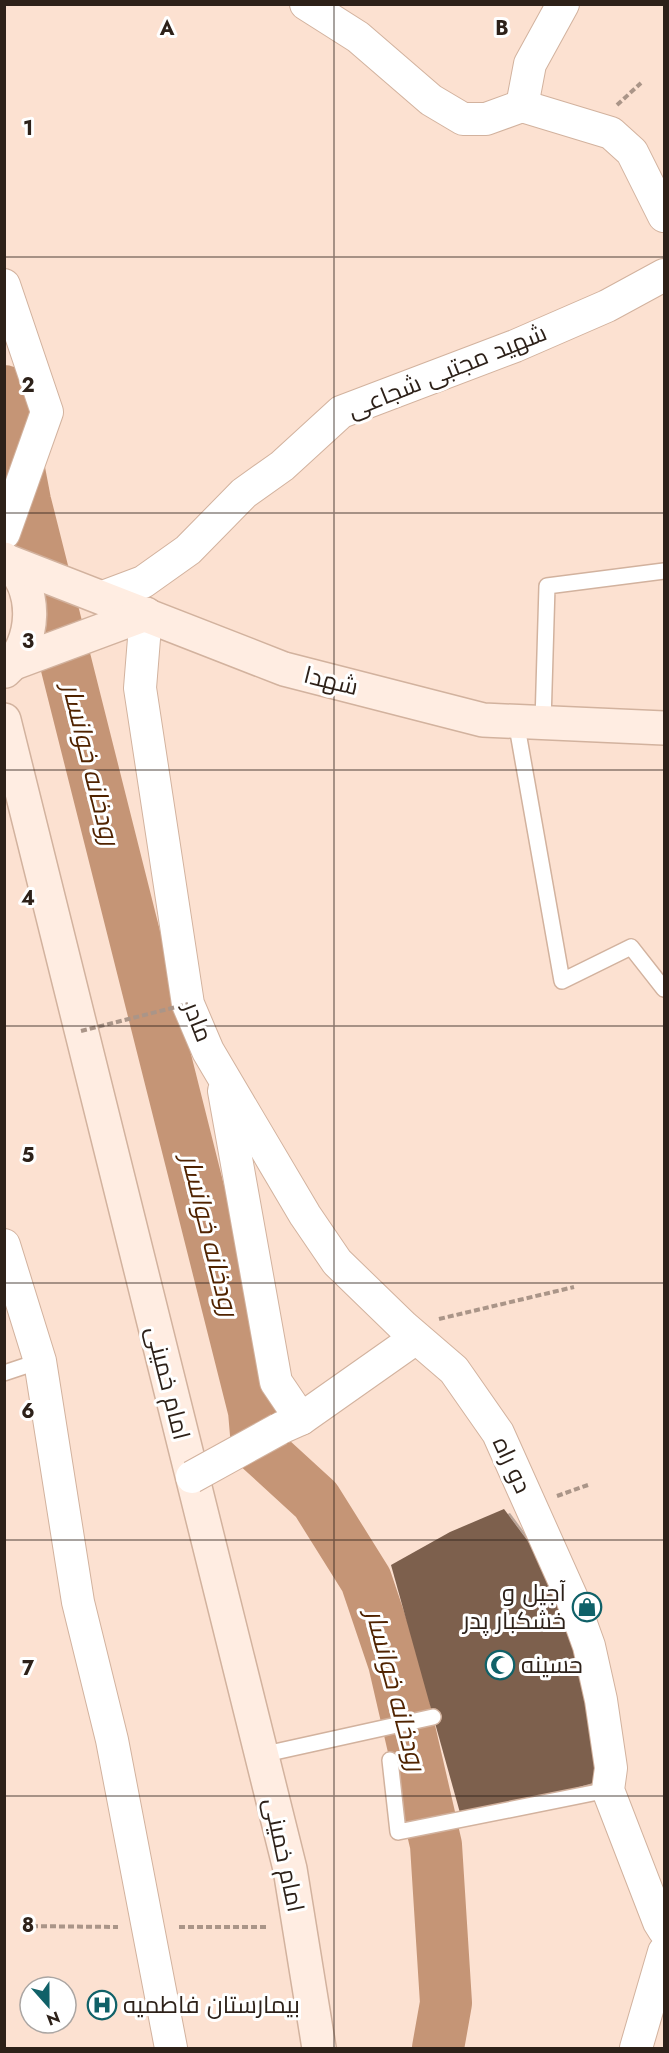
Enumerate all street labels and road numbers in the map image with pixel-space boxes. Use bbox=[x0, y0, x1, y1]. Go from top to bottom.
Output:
street label: شهید مجتبی شجاعی bbox=[342, 315, 552, 426]
street label: شهدا bbox=[300, 657, 362, 704]
street label: مادر bbox=[174, 995, 222, 1047]
street label: امام خمینی bbox=[137, 1322, 200, 1443]
street label: دو راه bbox=[484, 1431, 541, 1499]
street label: امام خمینی bbox=[255, 1795, 314, 1915]

